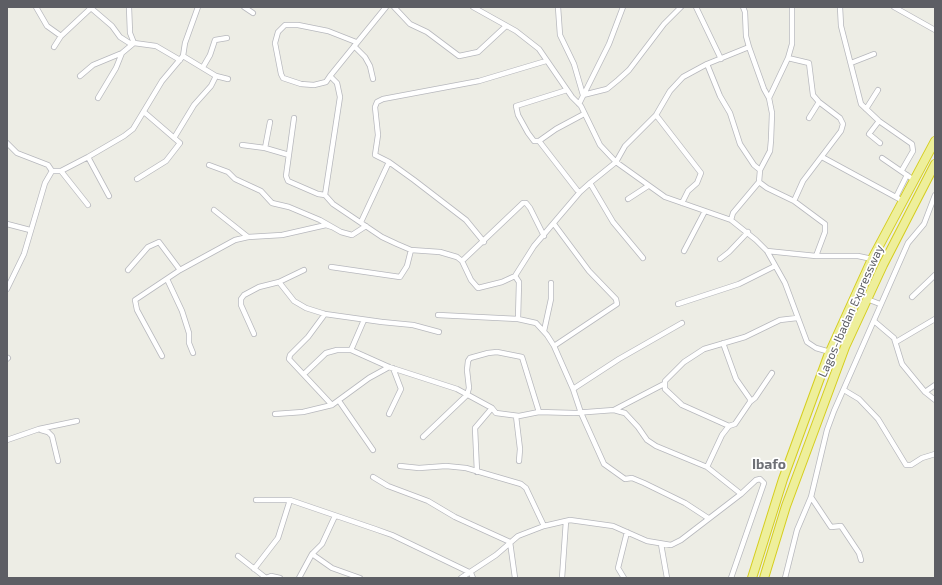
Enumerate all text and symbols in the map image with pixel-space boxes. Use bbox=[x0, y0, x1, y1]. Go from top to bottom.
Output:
street label: Lagos-Ibadan Expressway bbox=[815, 243, 887, 379]
district label: Ibafo bbox=[752, 456, 786, 472]

